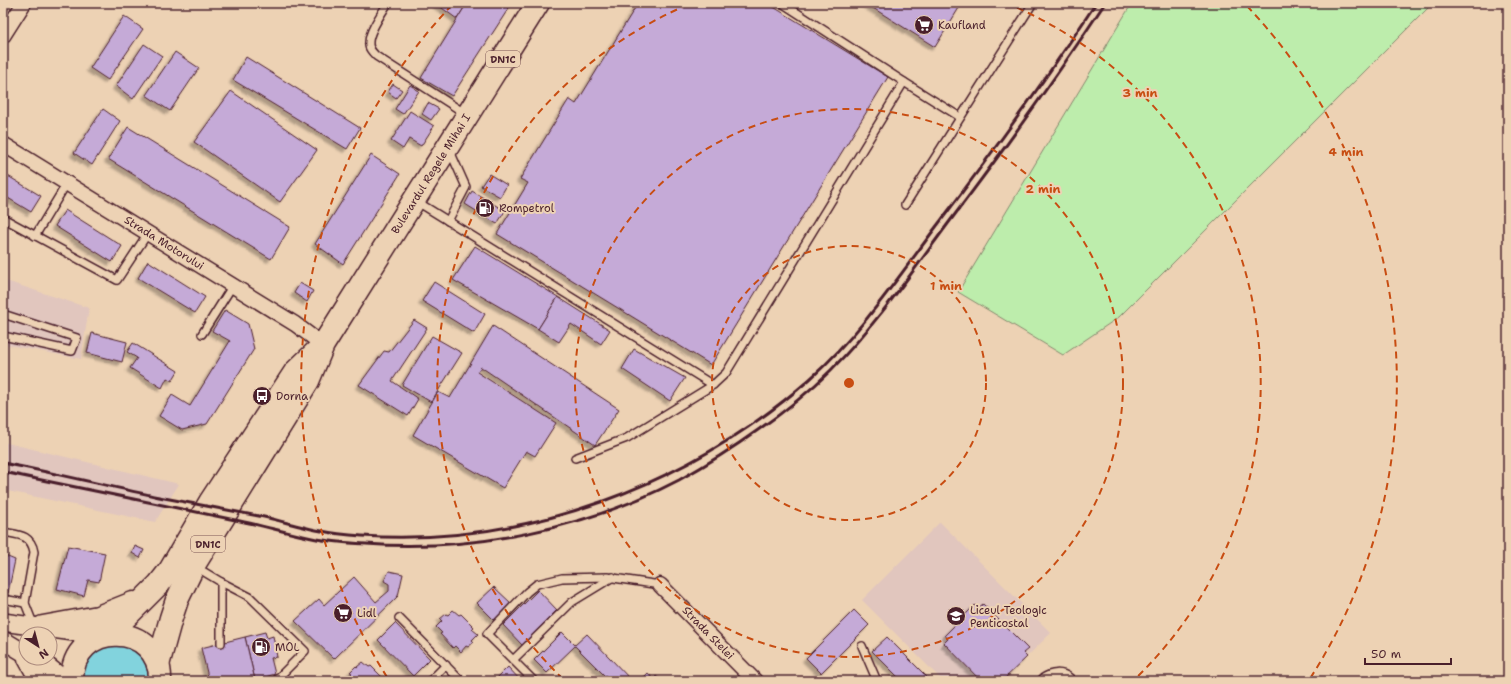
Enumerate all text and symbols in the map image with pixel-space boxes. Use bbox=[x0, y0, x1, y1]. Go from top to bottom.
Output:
supermarket icon: Kaufland bbox=[913, 14, 935, 36]
place label: Kaufland bbox=[938, 18, 986, 33]
road number: DN1C bbox=[486, 51, 520, 67]
text: 3 min bbox=[1123, 85, 1158, 101]
street label: Bulevardul Regele Mihai I bbox=[388, 111, 474, 237]
text: 4 min bbox=[1329, 144, 1364, 160]
text: 2 min bbox=[1026, 181, 1061, 197]
fuel station icon: Rompetrol bbox=[474, 197, 496, 219]
place label: Rompetrol bbox=[499, 201, 555, 216]
street label: Strada Motorului bbox=[121, 212, 207, 274]
text: 1 min bbox=[930, 278, 962, 294]
centre of rings bbox=[842, 376, 856, 390]
bus stop icon: Dorna bbox=[251, 385, 273, 407]
place label: Dorna bbox=[276, 389, 308, 404]
road number: DN1C bbox=[191, 536, 225, 552]
supermarket icon: Lidl bbox=[332, 602, 354, 624]
street label: Strada Stelei bbox=[679, 603, 737, 663]
place label: Liceul Teologic Penticostal bbox=[970, 603, 1047, 631]
school or university icon: Liceul Teologic Penticostal bbox=[945, 605, 967, 627]
place label: Lidl bbox=[357, 606, 377, 621]
north arrow bbox=[18, 626, 58, 666]
fuel station icon: MOL bbox=[250, 636, 272, 658]
place label: MOL bbox=[275, 640, 300, 655]
scale bar bbox=[1365, 640, 1451, 666]
text: N bbox=[35, 645, 52, 662]
text: 50 m bbox=[1371, 646, 1401, 662]

